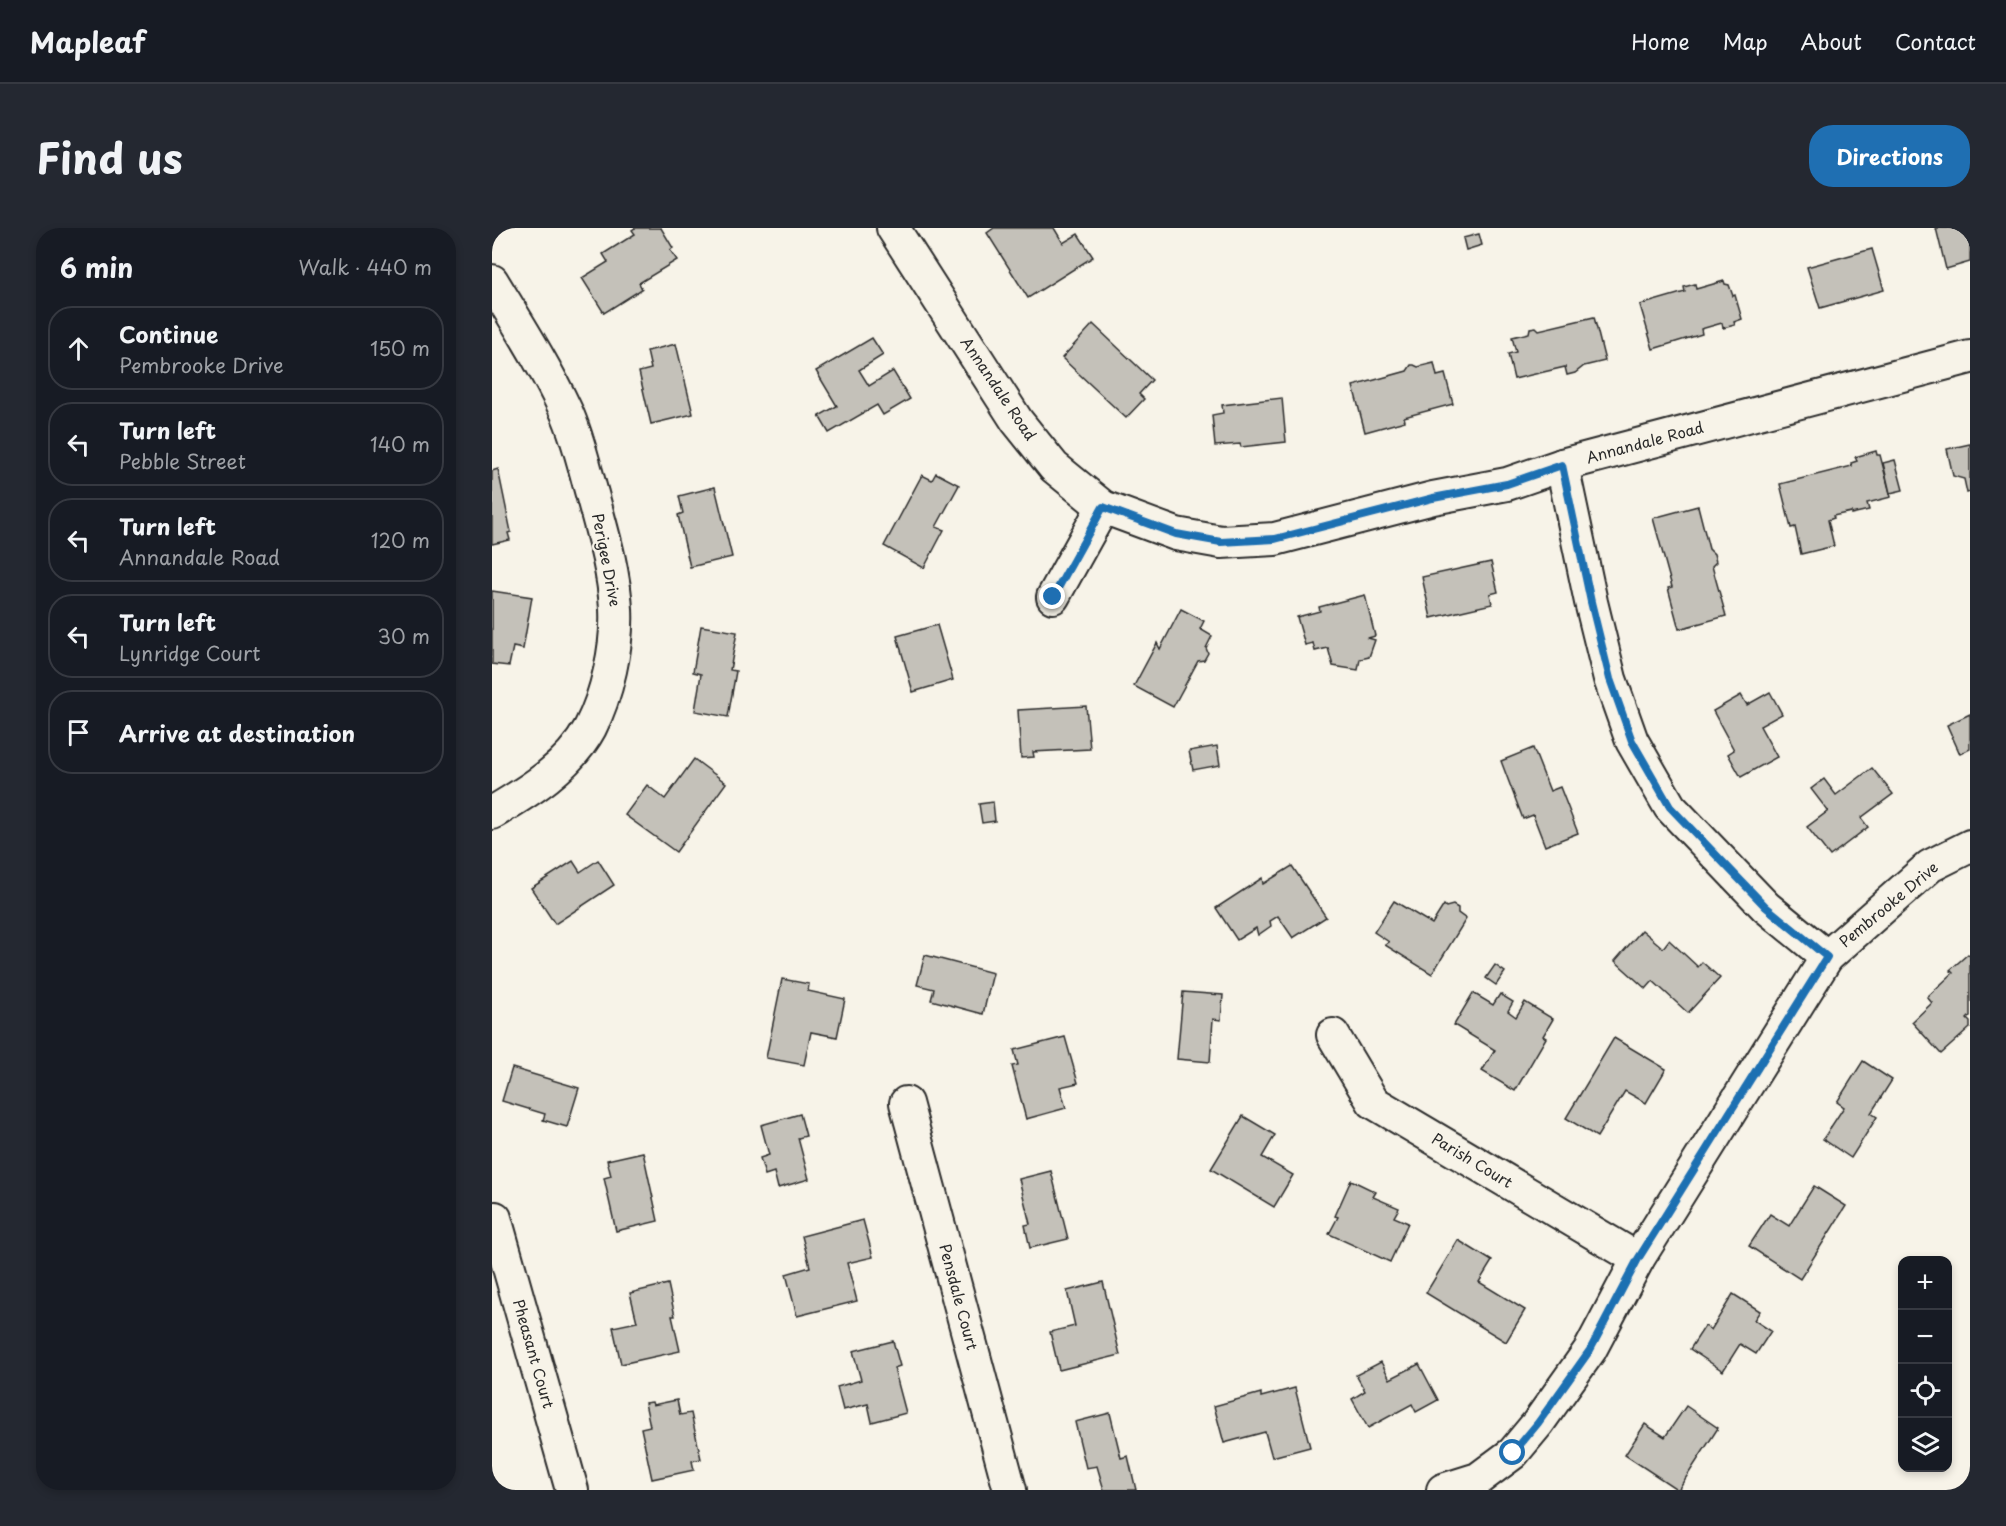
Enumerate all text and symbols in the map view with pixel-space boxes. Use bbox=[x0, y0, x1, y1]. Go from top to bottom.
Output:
text: Mapleaf bbox=[30, 20, 146, 63]
text: Home bbox=[1631, 25, 1690, 57]
text: Map bbox=[1723, 25, 1768, 57]
text: About bbox=[1801, 25, 1862, 57]
text: Contact bbox=[1895, 25, 1976, 57]
text: Find us bbox=[36, 125, 183, 188]
button: Directions bbox=[1809, 125, 1970, 187]
text: 6 min bbox=[60, 248, 133, 287]
text: Walk · 440 m bbox=[299, 252, 432, 282]
text: Continue bbox=[119, 317, 218, 350]
icon: ahead bbox=[62, 332, 95, 365]
street label: Annandale Road bbox=[956, 332, 1043, 445]
text: 150 m bbox=[370, 333, 430, 363]
text: Pembrooke Drive bbox=[119, 350, 284, 380]
text: Turn left bbox=[119, 413, 216, 446]
street label: Annandale Road bbox=[1583, 415, 1706, 468]
icon: left bbox=[62, 428, 95, 461]
text: 140 m bbox=[370, 429, 430, 459]
text: Pebble Street bbox=[119, 446, 246, 476]
text: Turn left bbox=[119, 509, 216, 542]
street label: Perigee Drive bbox=[587, 511, 628, 608]
icon: left bbox=[62, 524, 95, 557]
text: 120 m bbox=[371, 525, 430, 555]
text: Annandale Road bbox=[119, 542, 280, 572]
route end bbox=[1039, 583, 1065, 609]
text: Turn left bbox=[119, 605, 216, 638]
icon: left bbox=[62, 620, 95, 653]
text: 30 m bbox=[377, 621, 430, 651]
text: Lynridge Court bbox=[119, 638, 260, 668]
icon: arrive bbox=[62, 716, 95, 749]
text: Arrive at destination bbox=[119, 716, 355, 749]
street label: Pembrooke Drive bbox=[1833, 855, 1943, 952]
street label: Parish Court bbox=[1428, 1127, 1518, 1193]
street label: Pensdale Court bbox=[934, 1241, 985, 1352]
map controls bbox=[1898, 1256, 1952, 1472]
button: + bbox=[1898, 1256, 1952, 1310]
street label: Pheasant Court bbox=[508, 1296, 561, 1411]
button: − bbox=[1898, 1310, 1952, 1364]
button: locate bbox=[1898, 1364, 1952, 1418]
button: layers bbox=[1898, 1418, 1952, 1472]
route start bbox=[1499, 1439, 1525, 1465]

